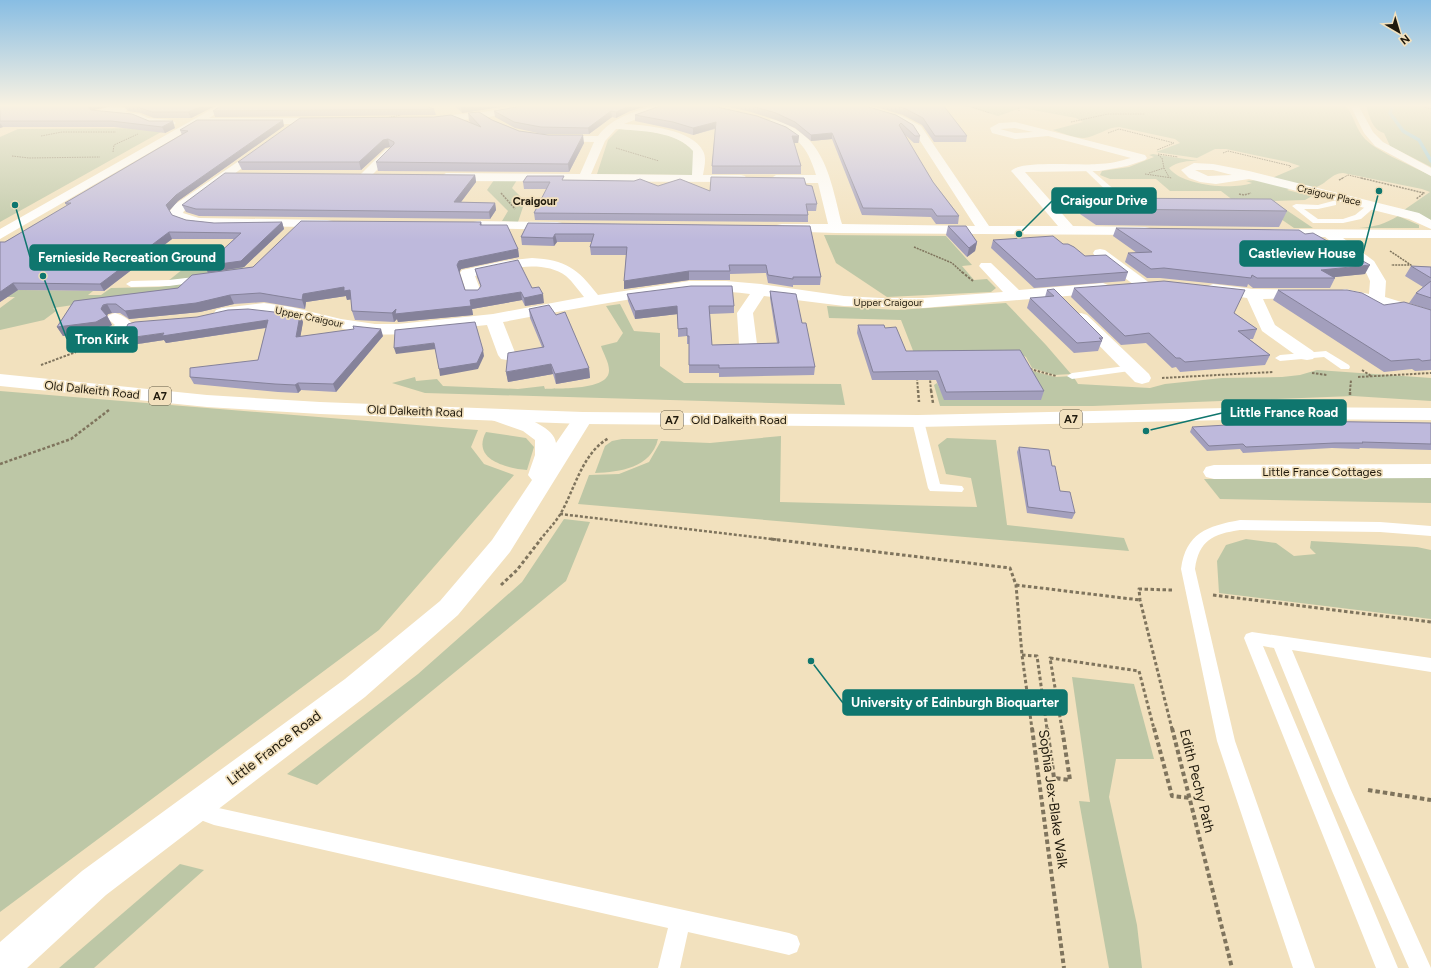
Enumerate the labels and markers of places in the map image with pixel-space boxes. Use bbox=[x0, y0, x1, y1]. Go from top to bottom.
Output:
callout: Craigour Drive bbox=[1052, 188, 1156, 213]
callout: Castleview House bbox=[1240, 241, 1363, 266]
callout: Fernieside Recreation Ground bbox=[30, 245, 224, 270]
callout: Tron Kirk bbox=[67, 327, 137, 352]
callout: Little France Road bbox=[1222, 400, 1346, 425]
callout: University of Edinburgh Bioquarter bbox=[843, 690, 1067, 715]

